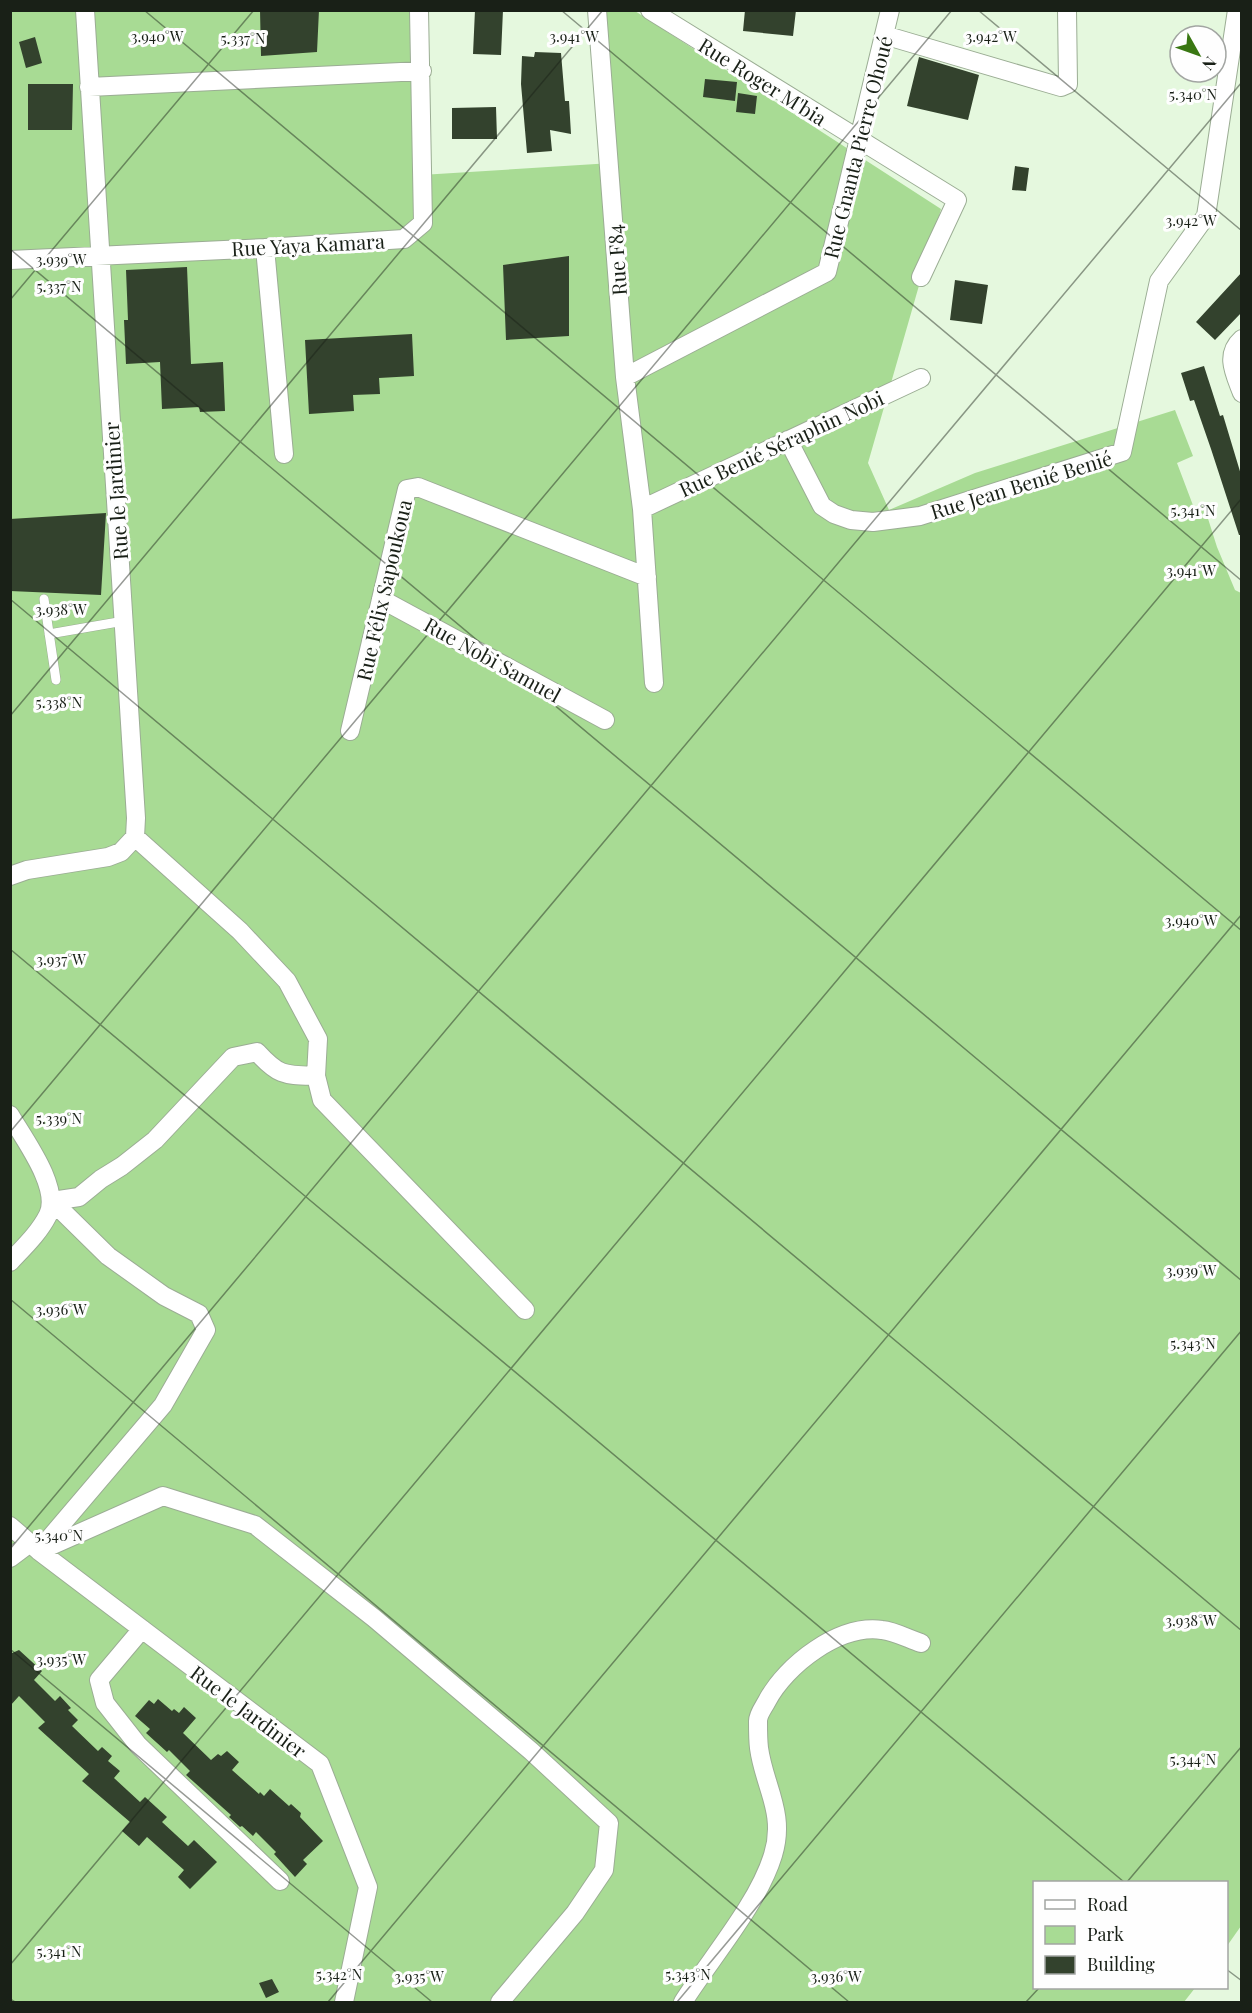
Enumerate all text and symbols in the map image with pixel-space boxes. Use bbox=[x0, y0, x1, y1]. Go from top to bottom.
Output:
north arrow bbox=[1168, 24, 1228, 84]
text: 3.940°W bbox=[131, 26, 184, 46]
text: 3.941°W bbox=[549, 26, 599, 46]
text: 3.942°W bbox=[965, 26, 1017, 46]
text: 5.337°N bbox=[220, 28, 266, 48]
street label: Rue Roger M'bia bbox=[694, 31, 832, 131]
street label: Rue Gnanta Pierre Ohoué bbox=[816, 33, 898, 261]
text: N bbox=[1198, 53, 1222, 75]
text: 5.340°N bbox=[1169, 84, 1218, 104]
text: 3.942°W bbox=[1165, 210, 1217, 230]
street label: Rue F84 bbox=[600, 223, 632, 297]
street label: Rue Yaya Kamara bbox=[231, 226, 385, 262]
text: 3.939°W bbox=[36, 249, 87, 269]
text: 5.337°N bbox=[36, 276, 82, 296]
street label: Rue Benié Séraphin Nobi bbox=[674, 384, 888, 502]
street label: Rue le Jardinier bbox=[97, 421, 133, 561]
street label: Rue Jean Benié Benié bbox=[927, 443, 1115, 525]
street label: Rue Félix Sapoukoua bbox=[349, 497, 417, 683]
text: 5.341°N bbox=[1170, 500, 1216, 520]
text: 3.941°W bbox=[1166, 560, 1216, 580]
text: 3.938°W bbox=[35, 599, 87, 619]
street label: Rue Nobi Samuel bbox=[420, 610, 566, 708]
text: 5.338°N bbox=[36, 692, 83, 712]
text: 3.940°W bbox=[1165, 910, 1218, 930]
text: 3.937°W bbox=[36, 949, 86, 969]
text: 5.339°N bbox=[36, 1108, 83, 1128]
text: 3.939°W bbox=[1166, 1260, 1217, 1280]
text: 3.936°W bbox=[35, 1299, 87, 1319]
text: 5.343°N bbox=[1170, 1333, 1216, 1353]
text: 5.340°N bbox=[35, 1525, 84, 1545]
text: 3.938°W bbox=[1165, 1610, 1217, 1630]
text: 3.935°W bbox=[36, 1649, 86, 1669]
street label: Rue le Jardinier bbox=[186, 1659, 313, 1764]
text: 5.344°N bbox=[1170, 1749, 1217, 1769]
legend bbox=[1033, 1881, 1228, 1989]
text: Road bbox=[1087, 1892, 1128, 1916]
text: Park bbox=[1087, 1922, 1124, 1946]
text: 5.341°N bbox=[36, 1941, 82, 1961]
text: Building bbox=[1087, 1952, 1155, 1976]
text: 5.342°N bbox=[316, 1964, 363, 1984]
text: 5.343°N bbox=[665, 1964, 711, 1984]
text: 3.935°W bbox=[394, 1966, 444, 1986]
text: 3.936°W bbox=[810, 1966, 862, 1986]

